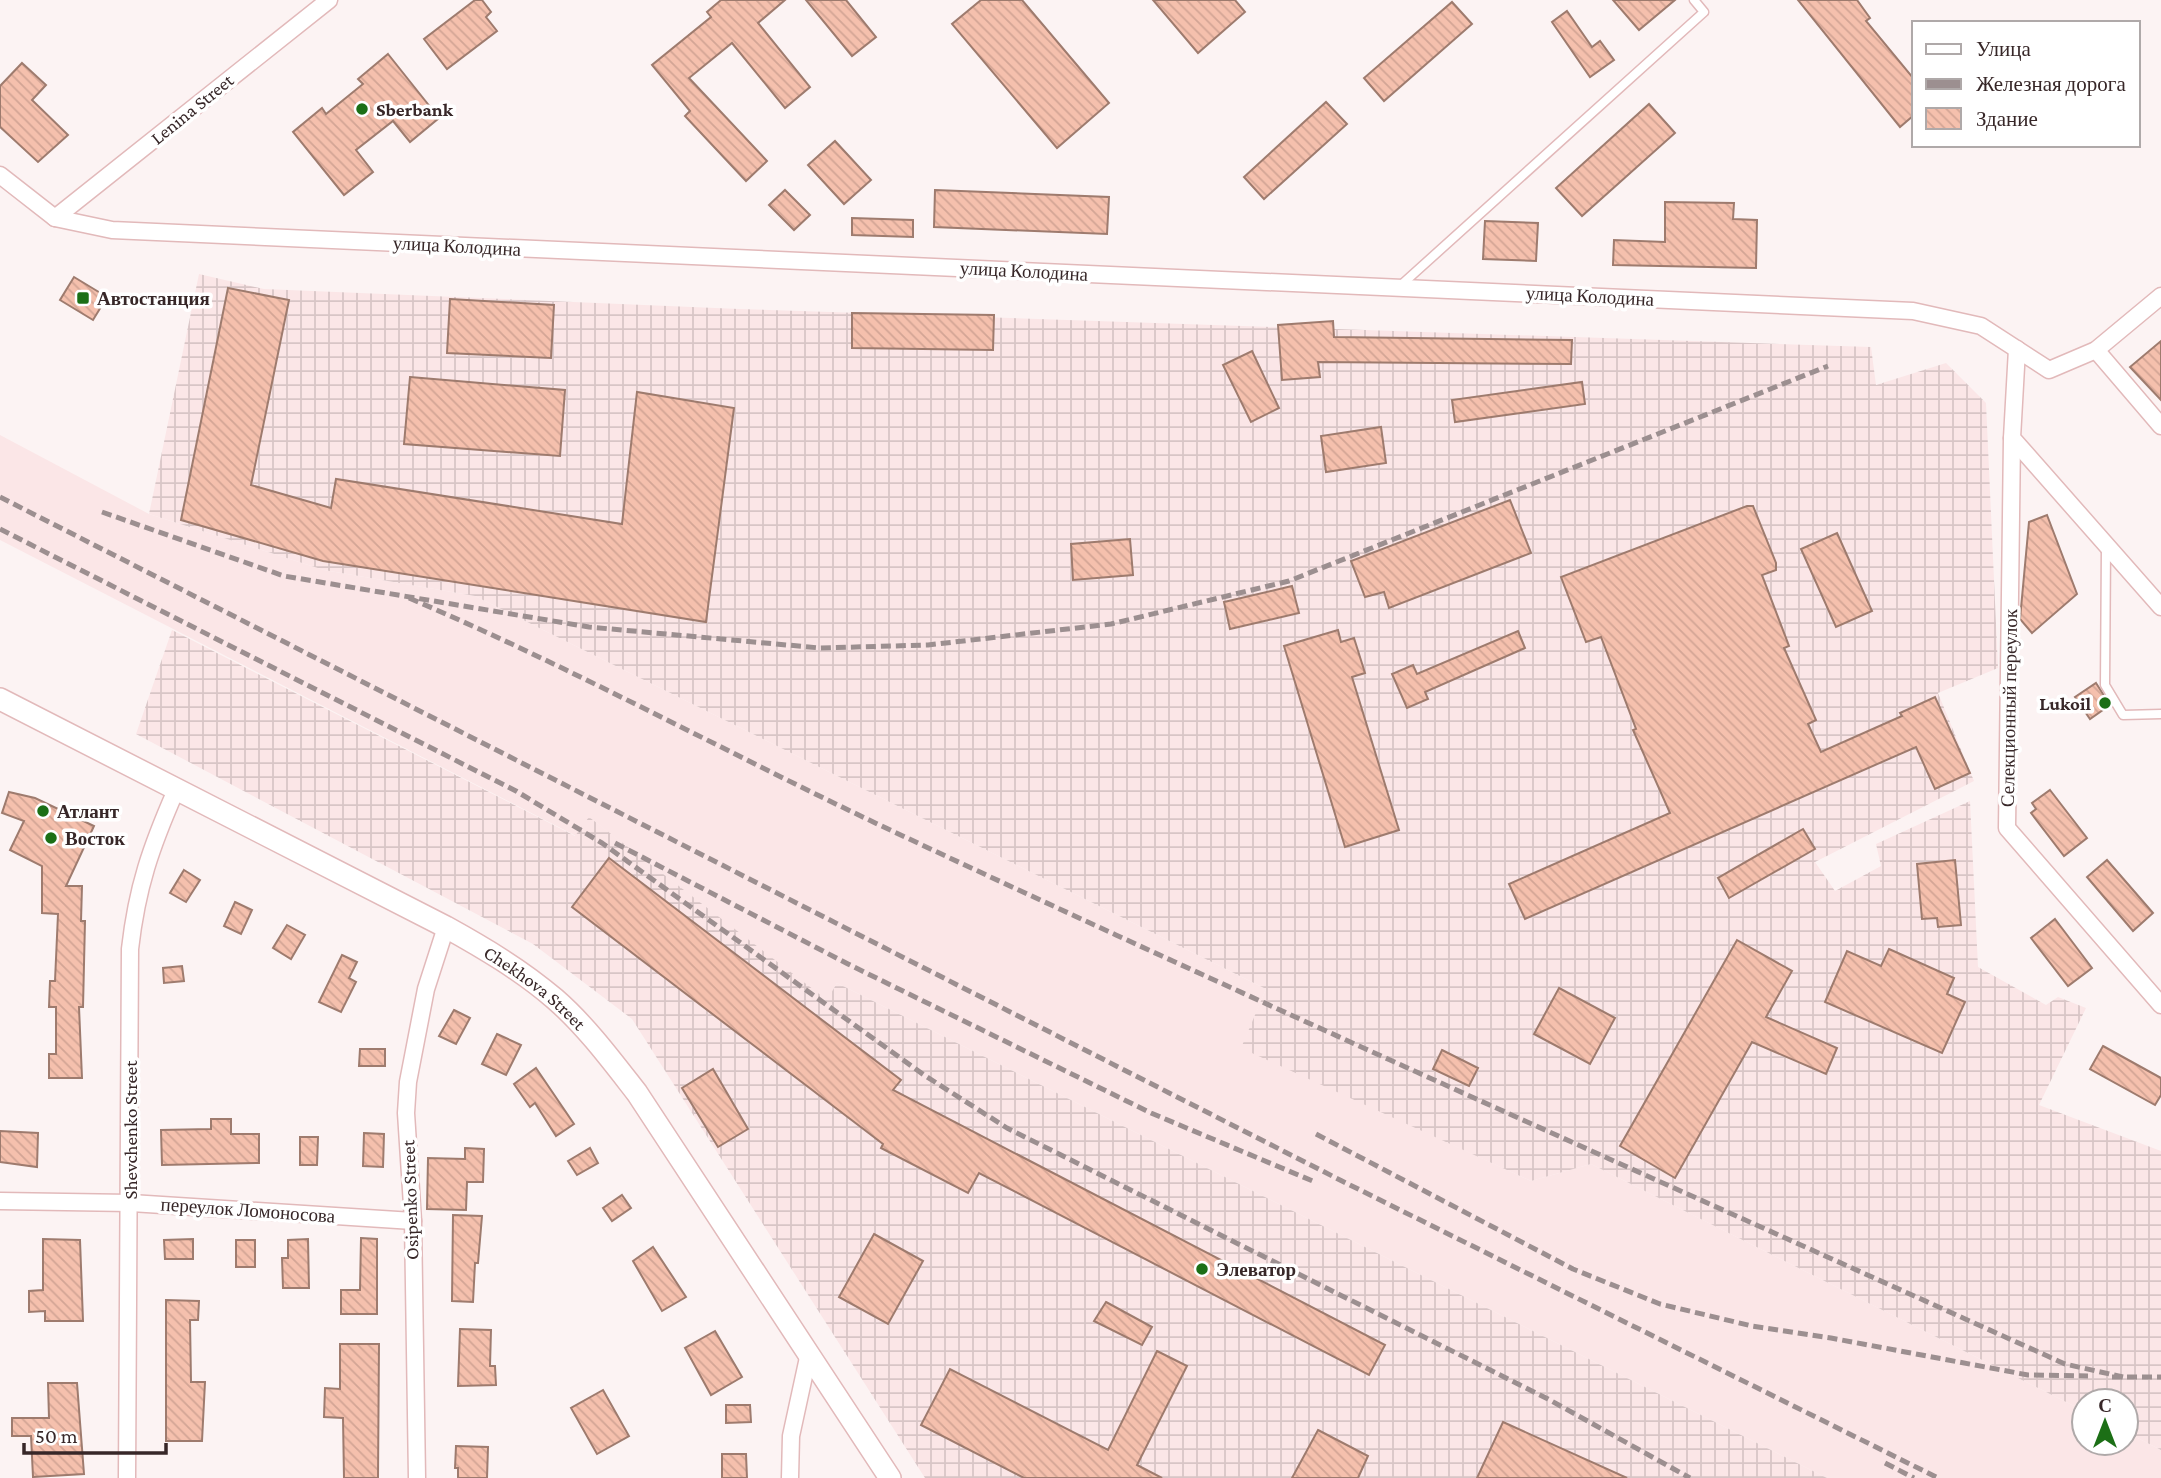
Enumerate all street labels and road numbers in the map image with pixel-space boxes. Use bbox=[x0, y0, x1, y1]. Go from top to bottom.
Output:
street label: Lenina Street bbox=[146, 69, 238, 149]
street label: улица Колодина bbox=[392, 232, 522, 260]
street label: улица Колодина bbox=[959, 257, 1089, 285]
street label: улица Колодина bbox=[1525, 282, 1655, 310]
street label: Селекционный переулок bbox=[1997, 608, 2021, 807]
street label: Chekhova Street bbox=[480, 941, 591, 1034]
street label: Shevchenko Street bbox=[120, 1060, 141, 1200]
street label: Osipenko Street bbox=[397, 1139, 423, 1260]
street label: переулок Ломоносова bbox=[160, 1193, 336, 1227]

